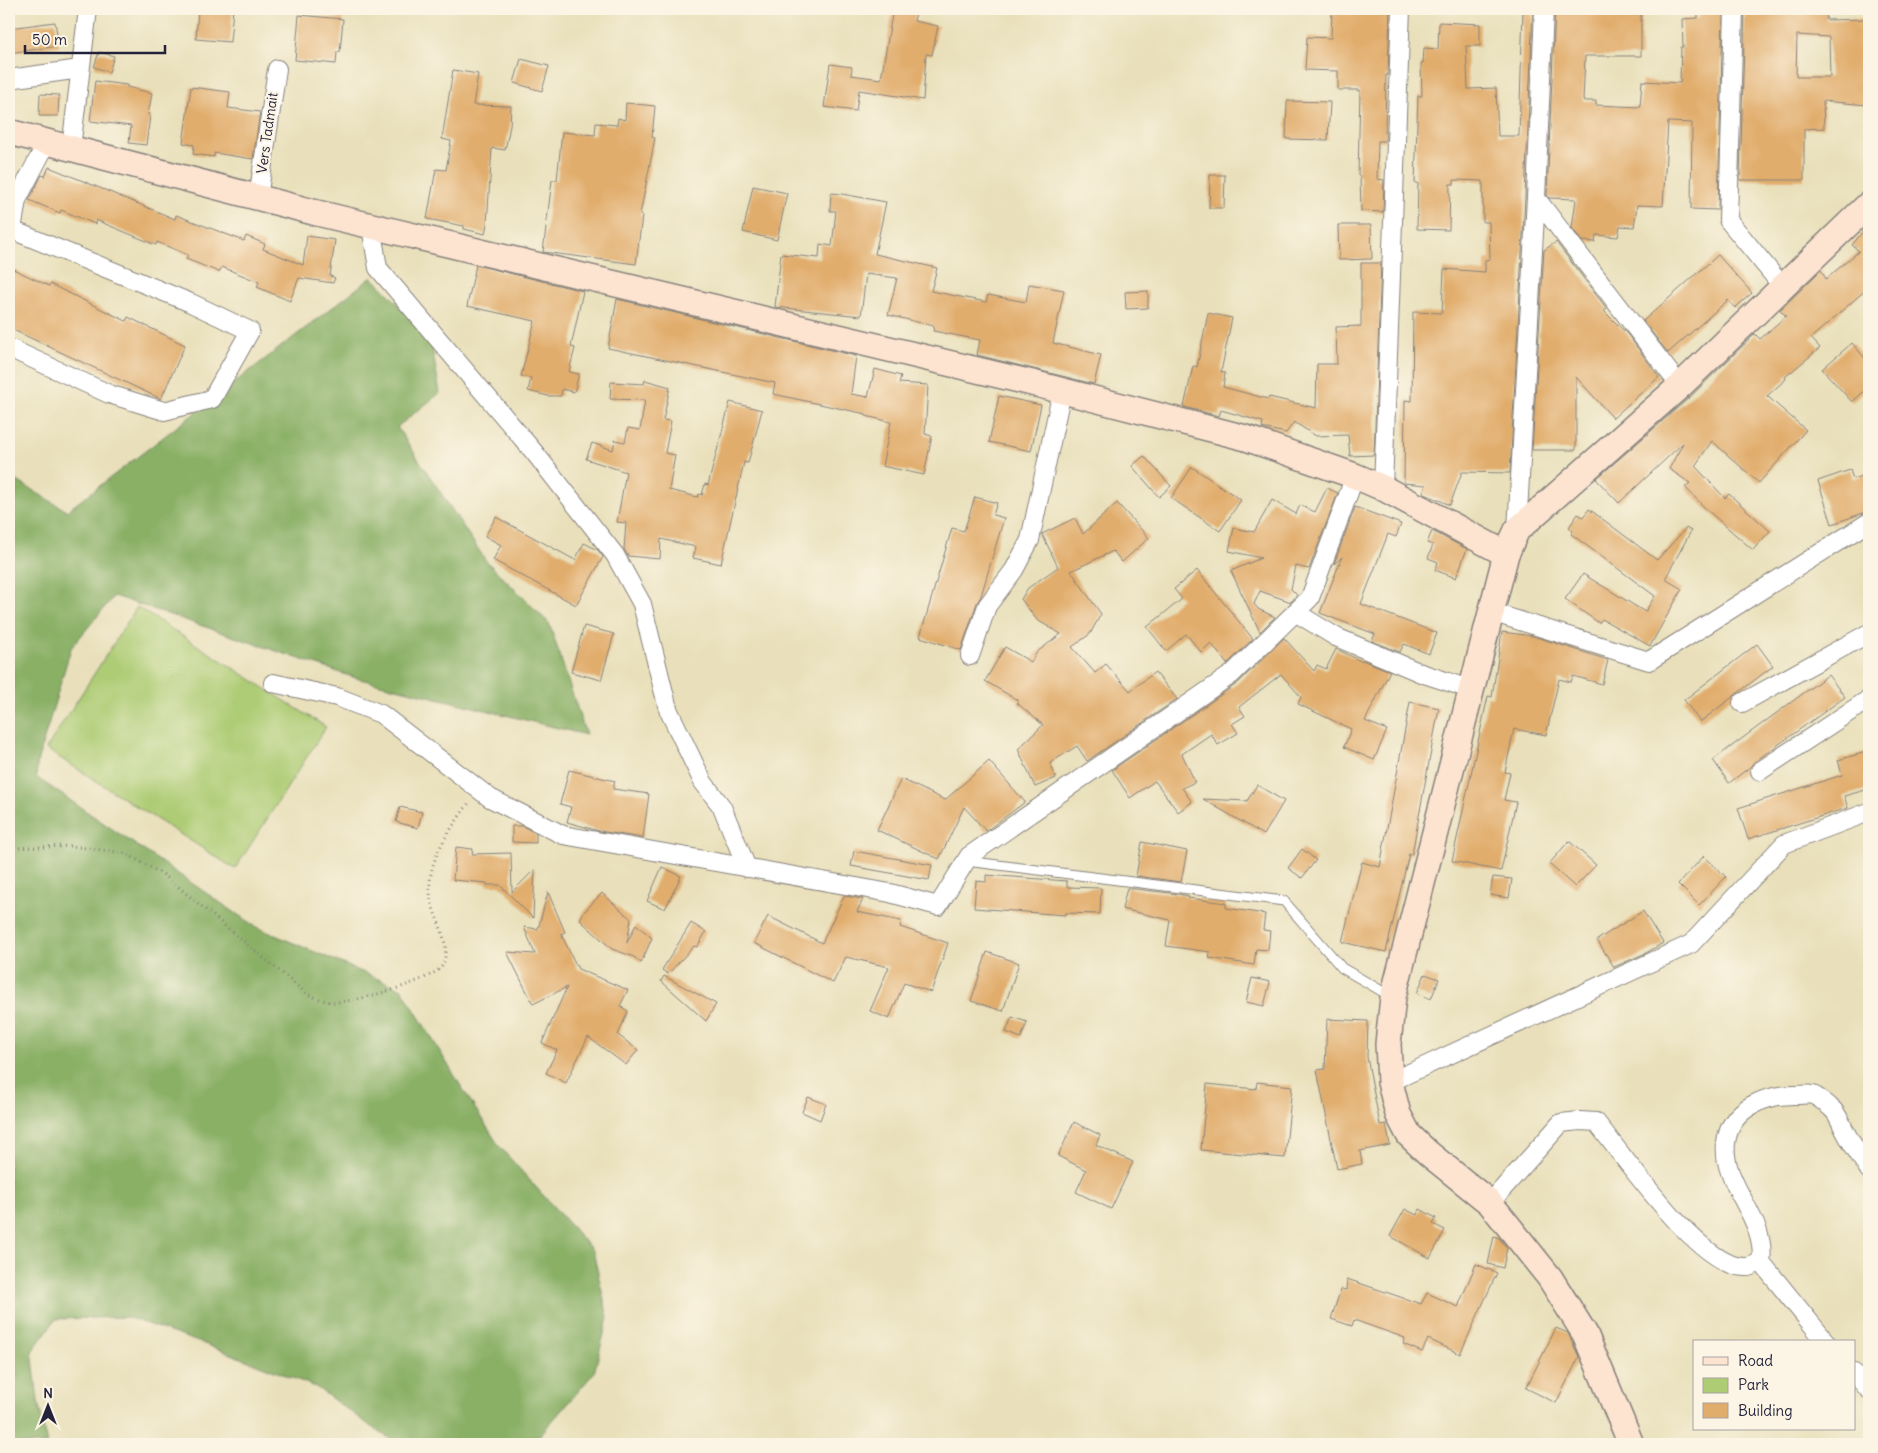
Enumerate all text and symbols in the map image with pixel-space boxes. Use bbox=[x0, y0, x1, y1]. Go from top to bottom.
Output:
scale bar bbox=[25, 22, 165, 54]
text: 50 m bbox=[32, 30, 67, 49]
street label: Vers Tadmait bbox=[252, 91, 282, 175]
legend bbox=[1693, 1340, 1856, 1430]
text: Road bbox=[1738, 1351, 1773, 1370]
text: Park bbox=[1738, 1375, 1769, 1394]
north arrow bbox=[22, 1380, 72, 1430]
text: N bbox=[43, 1384, 53, 1402]
text: Building bbox=[1738, 1401, 1793, 1420]

